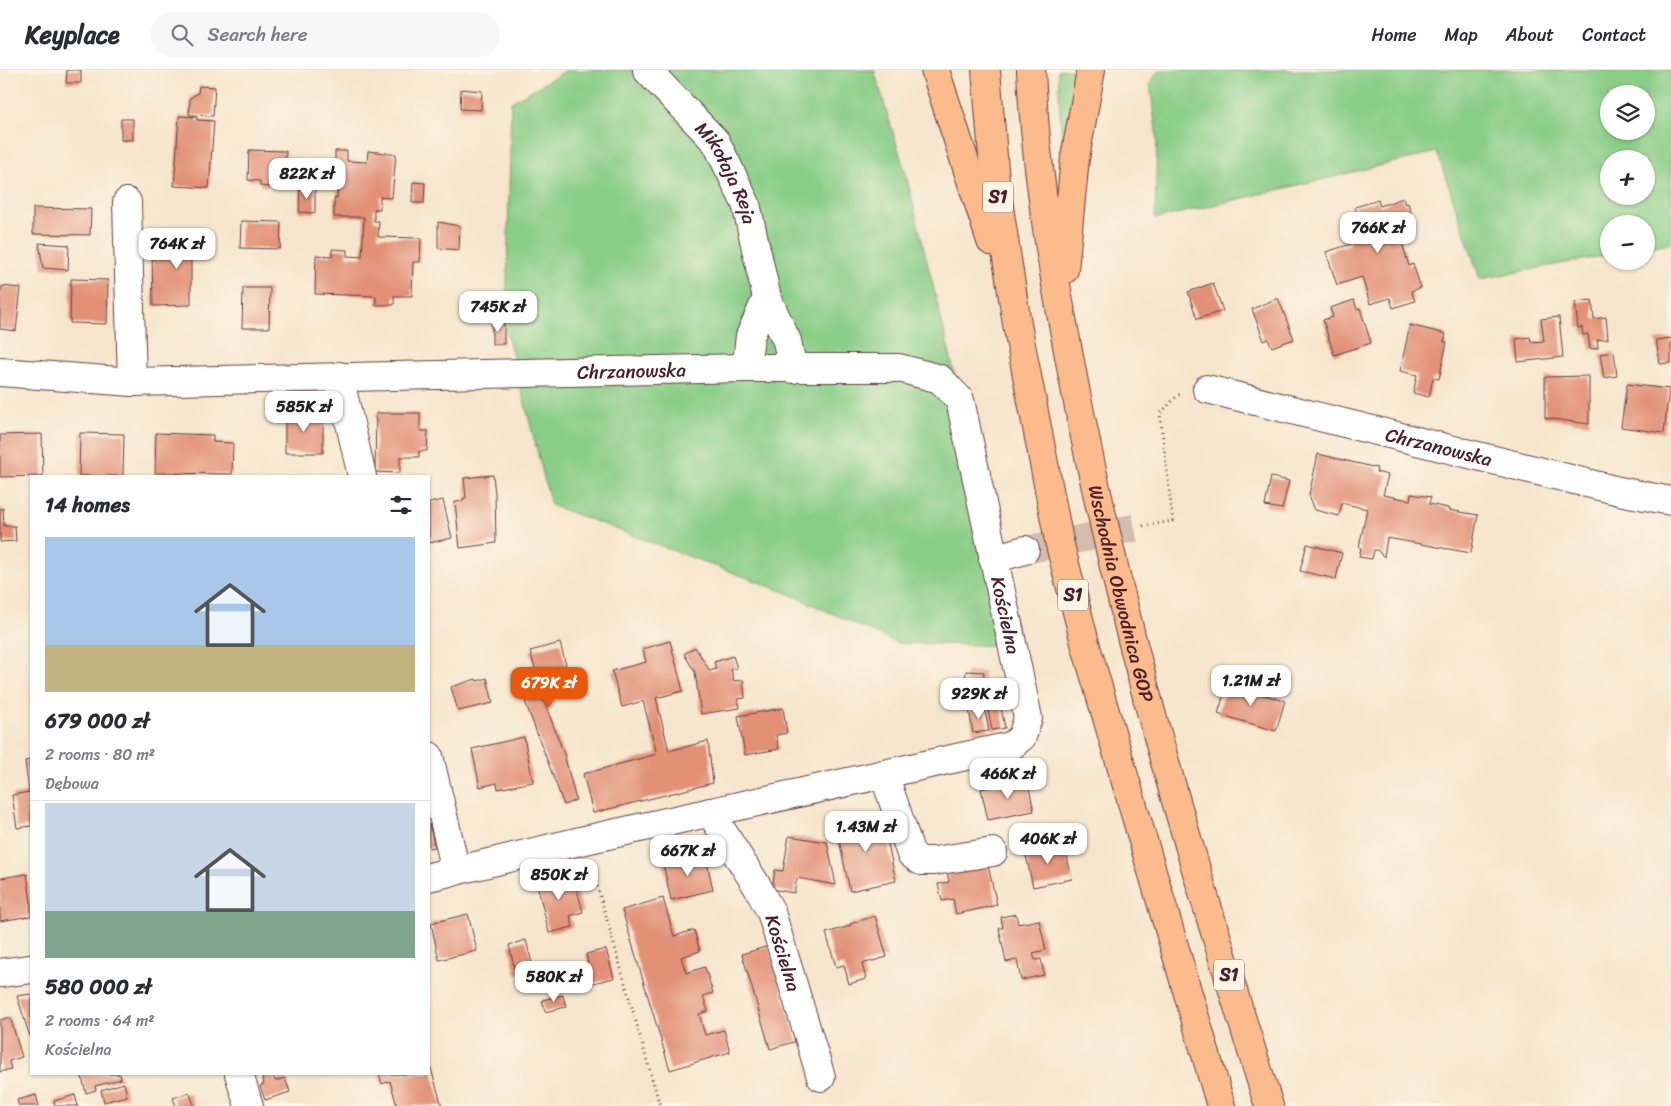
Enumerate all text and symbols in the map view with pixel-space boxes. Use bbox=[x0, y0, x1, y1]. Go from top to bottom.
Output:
search box bbox=[150, 12, 500, 57]
text: Keyplace bbox=[25, 14, 120, 56]
text: Search here bbox=[208, 18, 308, 51]
text: Home bbox=[1372, 19, 1417, 51]
text: Map bbox=[1445, 19, 1478, 51]
text: About bbox=[1506, 19, 1554, 51]
text: Contact bbox=[1582, 19, 1646, 51]
icon: search bbox=[168, 21, 196, 49]
map controls bbox=[1600, 85, 1655, 270]
button: layers bbox=[1600, 85, 1655, 140]
street label: Mikołaja Reja bbox=[687, 113, 766, 228]
button: + bbox=[1600, 150, 1655, 205]
pin: 822K zł bbox=[261, 158, 353, 200]
text: 822K zł bbox=[280, 159, 334, 188]
road number: S1 bbox=[983, 181, 1013, 212]
pin: 766K zł bbox=[1332, 212, 1424, 254]
text: 766K zł bbox=[1351, 213, 1405, 242]
button: − bbox=[1600, 215, 1655, 270]
pin: 764K zł bbox=[131, 228, 223, 270]
text: 764K zł bbox=[150, 229, 204, 258]
pin: 745K zł bbox=[452, 290, 544, 333]
text: 745K zł bbox=[470, 292, 526, 321]
street label: Chrzanowska bbox=[577, 353, 687, 389]
pin: 585K zł bbox=[258, 390, 350, 433]
text: 585K zł bbox=[276, 392, 332, 421]
street label: Chrzanowska bbox=[1382, 418, 1496, 476]
street label: Wschodnia Obwodnica GOP bbox=[1079, 482, 1164, 706]
text: 14 homes bbox=[45, 486, 130, 524]
icon: filters bbox=[387, 491, 415, 519]
icon: home bbox=[185, 570, 275, 660]
street label: Kościelna bbox=[981, 573, 1030, 658]
road number: S1 bbox=[1058, 580, 1088, 610]
pin: 1.21M zł bbox=[1199, 664, 1303, 707]
pin: 679K zł bbox=[503, 666, 595, 709]
text: 1.21M zł bbox=[1222, 666, 1280, 695]
text: 679K zł bbox=[522, 668, 576, 697]
pin: 929K zł bbox=[933, 678, 1025, 720]
text: 929K zł bbox=[951, 679, 1007, 708]
text: 679 000 zł bbox=[45, 702, 149, 740]
text: 2 rooms · 80 m² bbox=[45, 740, 155, 769]
pin: 466K zł bbox=[962, 758, 1054, 800]
text: 466K zł bbox=[981, 759, 1035, 788]
text: Dębowa bbox=[45, 769, 99, 798]
pin: 1.43M zł bbox=[814, 810, 918, 853]
text: 1.43M zł bbox=[836, 812, 896, 841]
pin: 406K zł bbox=[1002, 822, 1094, 865]
text: 406K zł bbox=[1020, 824, 1076, 853]
pin: 667K zł bbox=[642, 834, 734, 877]
icon: home bbox=[185, 835, 275, 925]
text: 667K zł bbox=[661, 836, 715, 865]
pin: 850K zł bbox=[513, 858, 605, 901]
text: 850K zł bbox=[531, 860, 587, 889]
street label: Kościelna bbox=[756, 910, 810, 996]
pin: 580K zł bbox=[508, 960, 600, 1003]
road number: S1 bbox=[1214, 960, 1244, 990]
text: 580K zł bbox=[526, 962, 582, 991]
text: 580 000 zł bbox=[45, 968, 151, 1006]
text: 2 rooms · 64 m² bbox=[45, 1006, 155, 1035]
text: Kościelna bbox=[45, 1035, 112, 1064]

